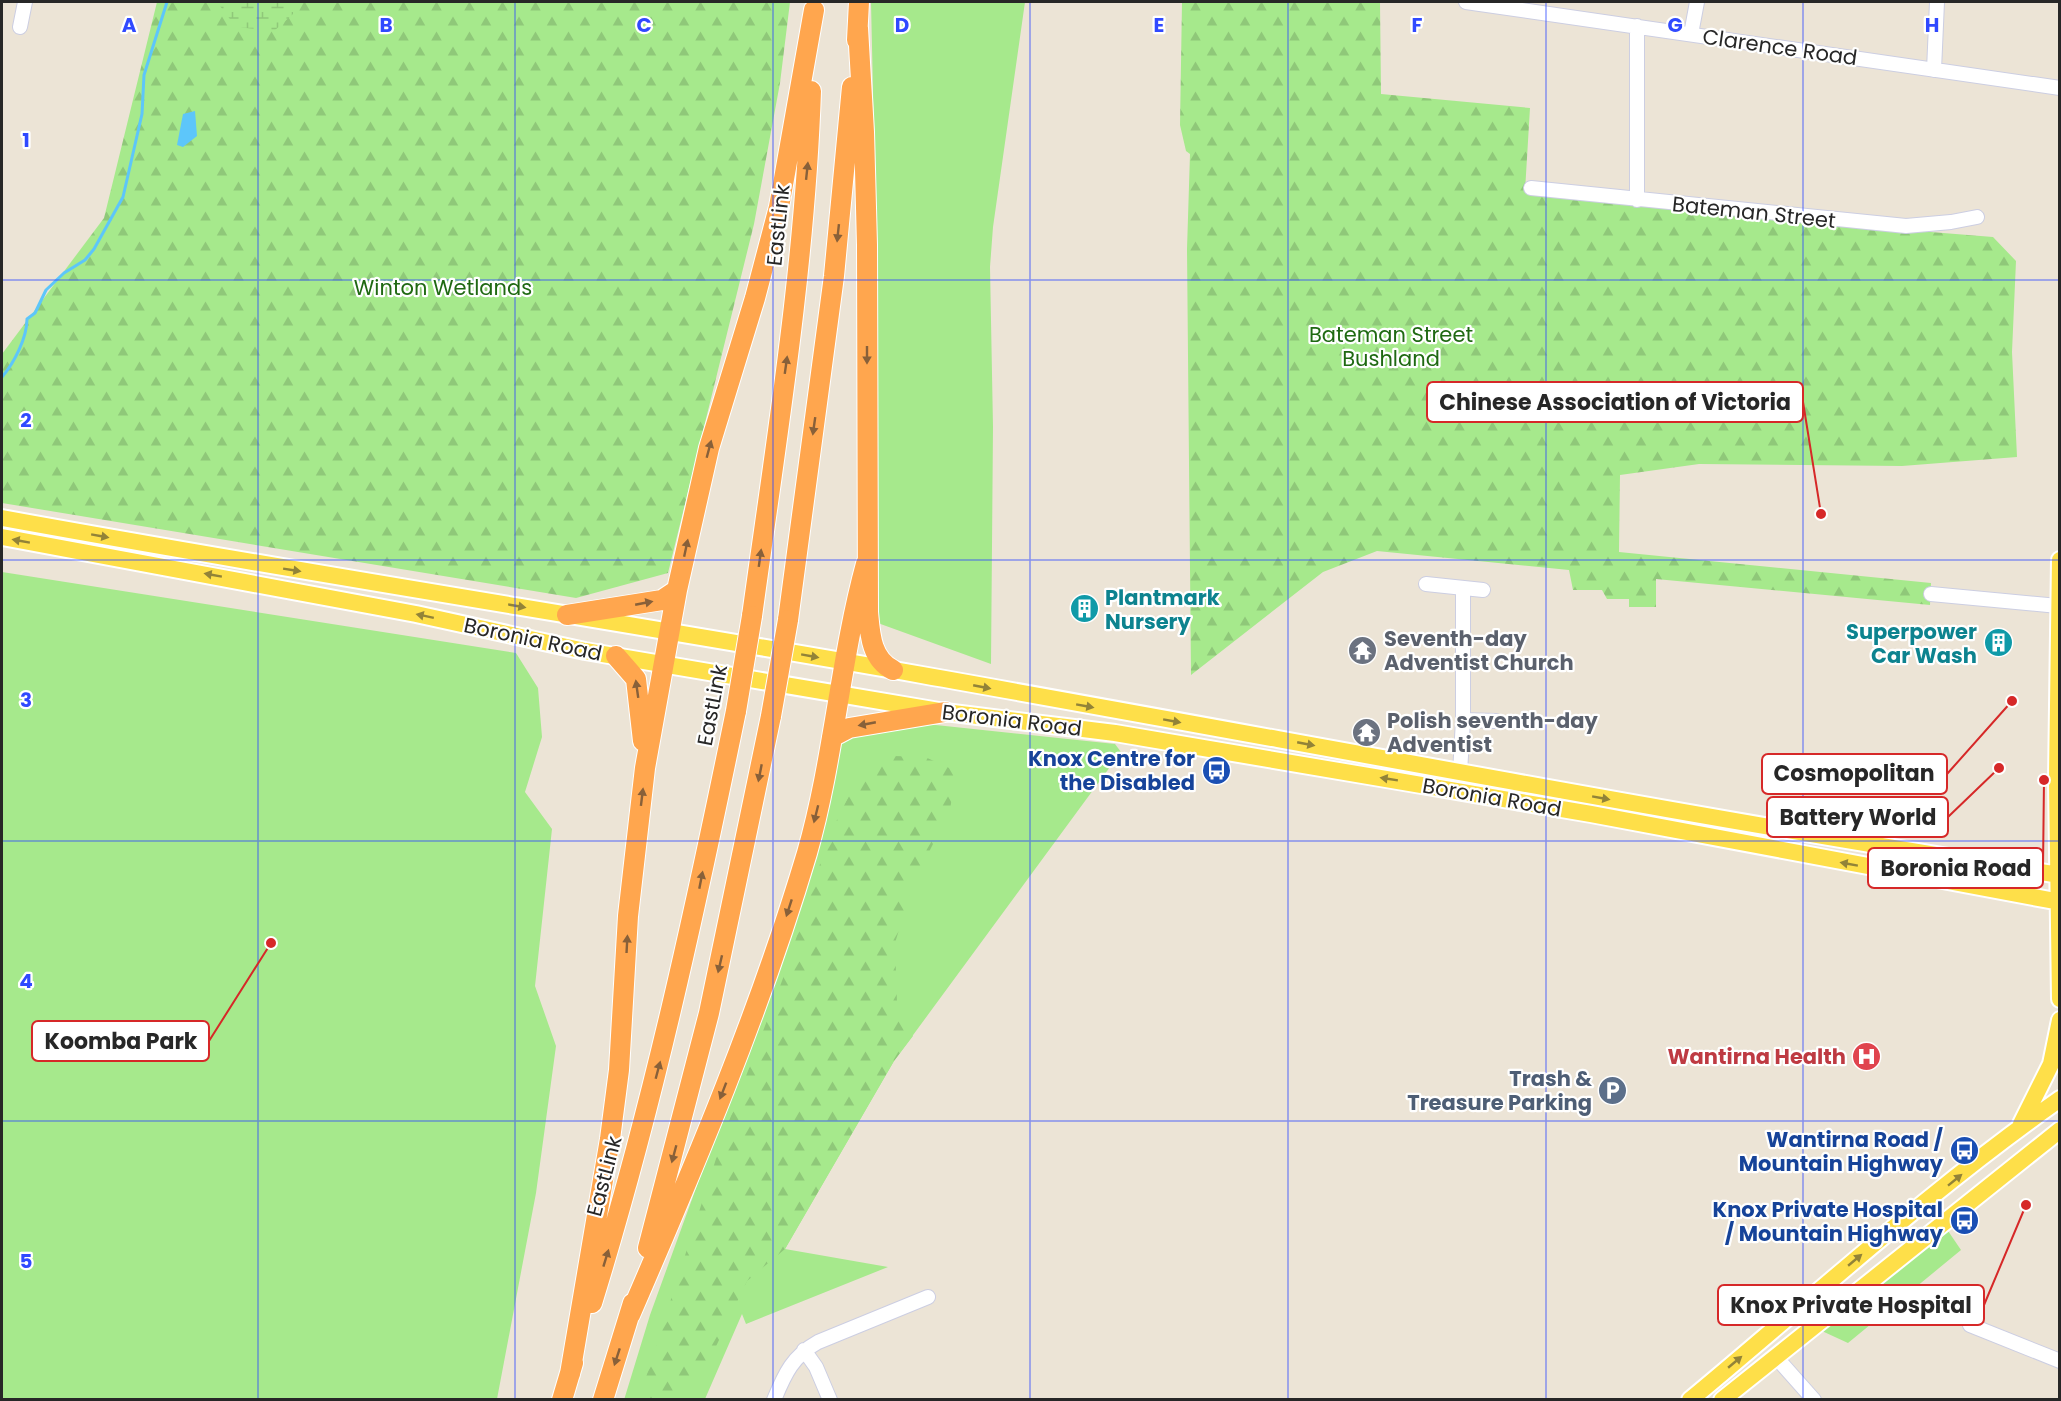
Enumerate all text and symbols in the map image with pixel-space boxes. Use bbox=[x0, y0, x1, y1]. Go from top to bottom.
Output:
text: A bbox=[122, 11, 137, 39]
text: B bbox=[379, 11, 393, 39]
text: C bbox=[636, 11, 652, 39]
text: D bbox=[895, 11, 909, 39]
text: E bbox=[1154, 11, 1164, 39]
text: F bbox=[1412, 11, 1423, 39]
text: G bbox=[1667, 11, 1683, 39]
text: H bbox=[1925, 11, 1939, 39]
street label: Clarence Road bbox=[1701, 22, 1859, 72]
text: 1 bbox=[22, 126, 30, 154]
one-way arrow bbox=[802, 161, 812, 180]
street label: EastLink bbox=[759, 182, 797, 267]
street label: Bateman Street bbox=[1671, 189, 1837, 235]
one-way arrow bbox=[833, 223, 843, 242]
park label: Winton Wetlands bbox=[354, 273, 532, 302]
park label: Bateman Street Bushland bbox=[1309, 320, 1473, 373]
one-way arrow bbox=[862, 346, 872, 365]
one-way arrow bbox=[781, 355, 791, 374]
callout: Chinese Association of Victoria bbox=[1427, 382, 1803, 422]
text: Chinese Association of Victoria bbox=[1439, 387, 1791, 418]
text: 2 bbox=[20, 406, 32, 434]
one-way arrow bbox=[810, 417, 819, 436]
one-way arrow bbox=[705, 440, 715, 458]
one-way arrow bbox=[91, 532, 110, 541]
one-way arrow bbox=[12, 536, 31, 545]
one-way arrow bbox=[682, 538, 691, 557]
one-way arrow bbox=[755, 548, 764, 567]
one-way arrow bbox=[283, 566, 302, 575]
one-way arrow bbox=[204, 570, 223, 579]
place label: Plantmark Nursery bbox=[1105, 583, 1220, 636]
building icon: Plantmark Nursery bbox=[1068, 593, 1100, 625]
one-way arrow bbox=[635, 598, 654, 607]
one-way arrow bbox=[508, 602, 527, 611]
street label: Boronia Road bbox=[461, 610, 605, 668]
one-way arrow bbox=[416, 611, 435, 620]
place label: Superpower Car Wash bbox=[1846, 617, 1977, 670]
place label: Seventh-day Adventist Church bbox=[1384, 624, 1574, 677]
building icon: Superpower Car Wash bbox=[1982, 627, 2014, 659]
temple icon: Seventh-day Adventist Church bbox=[1347, 634, 1379, 666]
one-way arrow bbox=[800, 652, 819, 661]
street label: EastLink bbox=[690, 662, 734, 748]
one-way arrow bbox=[632, 679, 641, 698]
one-way arrow bbox=[973, 683, 992, 692]
text: 3 bbox=[20, 686, 32, 714]
street label: Boronia Road bbox=[940, 697, 1084, 743]
one-way arrow bbox=[1076, 702, 1095, 711]
place label: Polish seventh-day Adventist bbox=[1387, 706, 1598, 759]
one-way arrow bbox=[1163, 716, 1182, 725]
temple icon: Polish seventh-day Adventist bbox=[1350, 716, 1382, 748]
one-way arrow bbox=[857, 720, 876, 729]
one-way arrow bbox=[1297, 740, 1316, 749]
place label: Knox Centre for the Disabled bbox=[1028, 744, 1195, 797]
bus stop icon: Knox Centre for the Disabled bbox=[1200, 754, 1232, 786]
callout: Cosmopolitan bbox=[1762, 754, 1947, 794]
text: Cosmopolitan bbox=[1774, 758, 1935, 789]
one-way arrow bbox=[755, 764, 764, 783]
street label: Boronia Road bbox=[1420, 771, 1564, 823]
one-way arrow bbox=[1379, 775, 1398, 784]
one-way arrow bbox=[637, 787, 647, 806]
one-way arrow bbox=[1592, 794, 1611, 803]
callout: Battery World bbox=[1767, 797, 1948, 837]
text: Battery World bbox=[1780, 802, 1936, 833]
one-way arrow bbox=[811, 805, 821, 824]
callout: Boronia Road bbox=[1868, 848, 2043, 888]
text: Boronia Road bbox=[1880, 853, 2032, 884]
one-way arrow bbox=[1839, 859, 1858, 868]
one-way arrow bbox=[697, 871, 707, 890]
one-way arrow bbox=[784, 899, 793, 917]
one-way arrow bbox=[622, 935, 631, 954]
one-way arrow bbox=[715, 955, 725, 974]
text: 4 bbox=[19, 967, 33, 995]
callout: Koomba Park bbox=[32, 1021, 209, 1061]
text: Koomba Park bbox=[45, 1026, 198, 1057]
hospital icon: Wantirna Health bbox=[1851, 1040, 1883, 1072]
place label: Wantirna Health bbox=[1668, 1042, 1846, 1071]
one-way arrow bbox=[653, 1061, 663, 1080]
place label: Trash & Treasure Parking bbox=[1407, 1064, 1592, 1117]
parking icon: Trash & Treasure Parking bbox=[1597, 1074, 1629, 1106]
one-way arrow bbox=[717, 1082, 727, 1100]
place label: Wantirna Road / Mountain Highway bbox=[1739, 1125, 1944, 1178]
street label: EastLink bbox=[579, 1132, 629, 1219]
bus stop icon: Wantirna Road / Mountain Highway bbox=[1948, 1135, 1980, 1167]
one-way arrow bbox=[668, 1145, 678, 1163]
one-way arrow bbox=[1947, 1174, 1962, 1187]
place label: Knox Private Hospital / Mountain Highway bbox=[1713, 1195, 1944, 1248]
bus stop icon: Knox Private Hospital / Mountain Highway bbox=[1948, 1205, 1980, 1237]
text: 5 bbox=[20, 1247, 33, 1275]
one-way arrow bbox=[602, 1249, 611, 1267]
one-way arrow bbox=[1847, 1253, 1863, 1266]
callout: Knox Private Hospital bbox=[1718, 1285, 1984, 1325]
text: Knox Private Hospital bbox=[1730, 1290, 1972, 1321]
one-way arrow bbox=[611, 1348, 621, 1366]
one-way arrow bbox=[1727, 1356, 1743, 1369]

